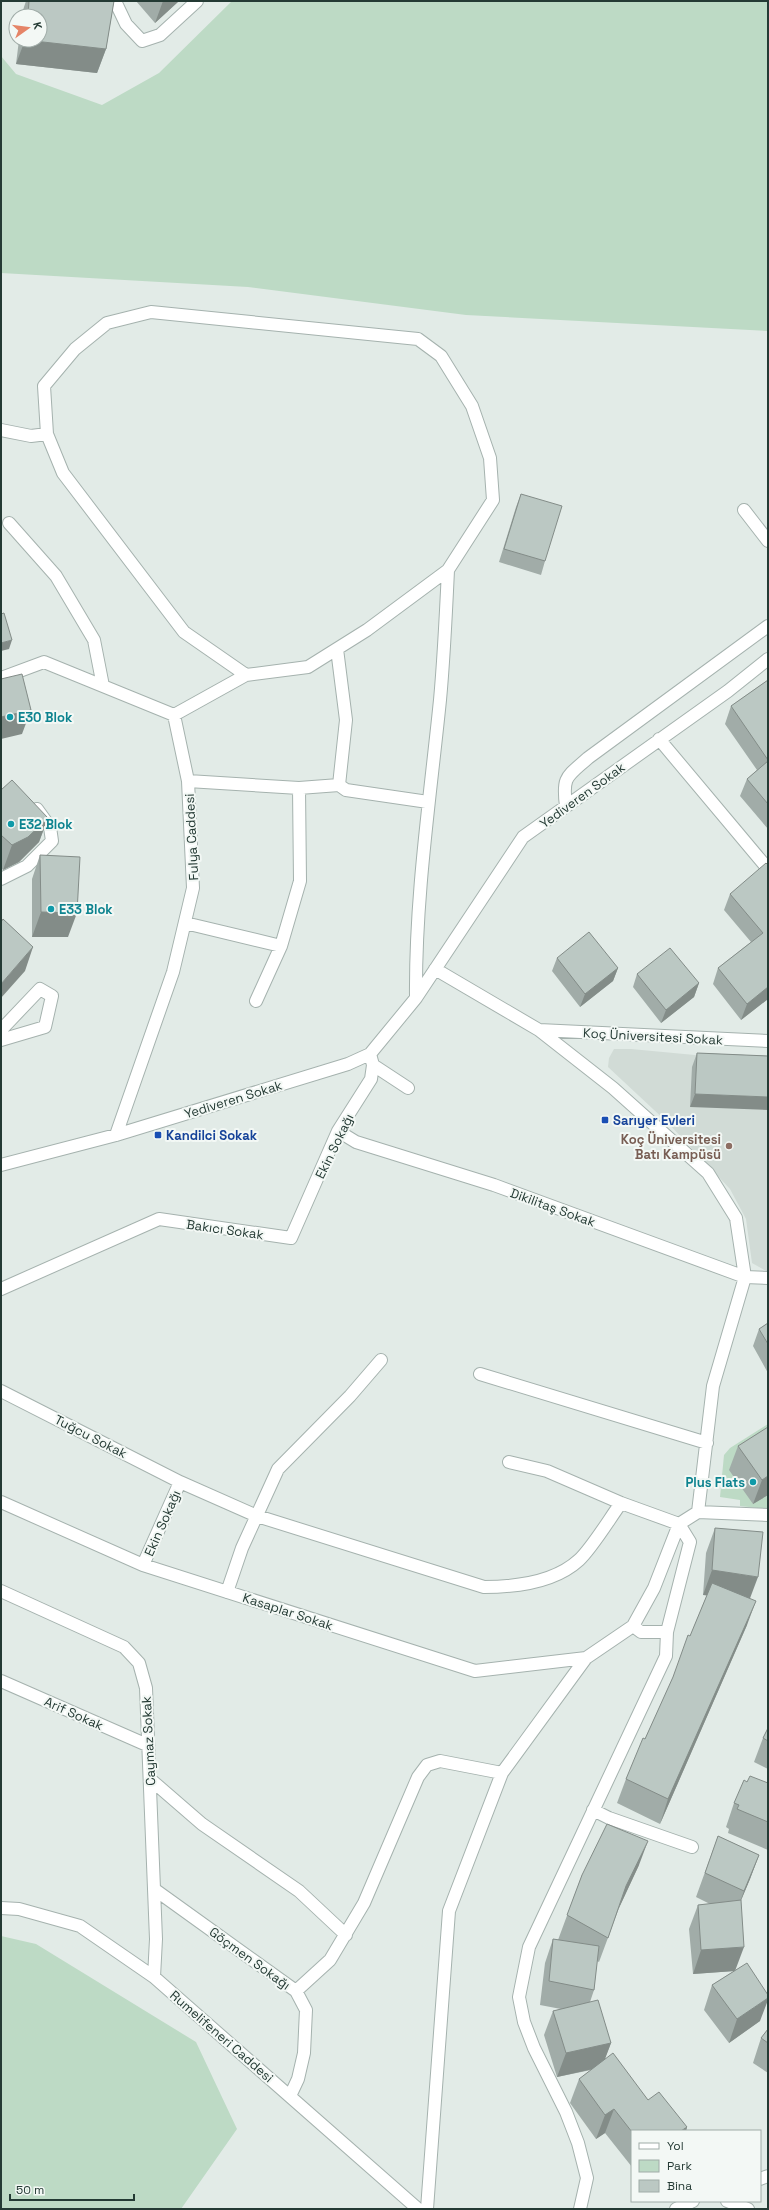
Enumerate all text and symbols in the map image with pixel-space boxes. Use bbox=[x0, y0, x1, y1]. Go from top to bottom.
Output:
north arrow bbox=[8, 8, 48, 48]
text: K bbox=[30, 21, 45, 31]
place label: E30 Blok bbox=[18, 709, 73, 726]
marker: E30 Blok bbox=[5, 712, 15, 722]
street label: Yediveren Sokak bbox=[536, 759, 628, 832]
street label: Fulya Caddesi bbox=[181, 793, 202, 881]
place label: E32 Blok bbox=[19, 816, 73, 833]
marker: E32 Blok bbox=[6, 819, 16, 829]
place label: E33 Blok bbox=[59, 901, 113, 918]
marker: E33 Blok bbox=[46, 904, 56, 914]
street label: Koç Üniversitesi Sokak bbox=[583, 1024, 723, 1049]
street label: Yediveren Sokak bbox=[182, 1077, 284, 1122]
street label: Ekin Sokağı bbox=[311, 1111, 358, 1182]
place label: Sarıyer Evleri bbox=[613, 1112, 695, 1129]
marker: Sarıyer Evleri bbox=[600, 1115, 610, 1125]
place label: Kandilci Sokak bbox=[166, 1127, 258, 1144]
marker: Kandilci Sokak bbox=[153, 1130, 163, 1140]
place label: Koç Üniversitesi Batı Kampüsü bbox=[621, 1131, 721, 1163]
marker: Koç Üniversitesi Batı Kampüsü bbox=[724, 1141, 734, 1151]
street label: Dikilitaş Sokak bbox=[508, 1184, 598, 1231]
street label: Bakıcı Sokak bbox=[185, 1216, 265, 1243]
street label: Tuğcu Sokak bbox=[52, 1411, 130, 1462]
place label: Plus Flats bbox=[685, 1474, 745, 1491]
marker: Plus Flats bbox=[748, 1477, 758, 1487]
street label: Ekin Sokağı bbox=[140, 1488, 185, 1559]
street label: Kasaplar Sokak bbox=[240, 1589, 335, 1634]
street label: Arif Sokak bbox=[42, 1693, 106, 1734]
street label: Caymaz Sokak bbox=[138, 1696, 159, 1786]
street label: Göçmen Sokağı bbox=[206, 1923, 294, 1994]
street label: Rumelifeneri Caddesi bbox=[166, 1987, 277, 2086]
legend bbox=[631, 2130, 761, 2202]
text: Yol bbox=[667, 2138, 684, 2154]
text: Park bbox=[667, 2158, 692, 2174]
scale bar bbox=[10, 2176, 134, 2202]
text: Bina bbox=[667, 2178, 692, 2194]
text: 50 m bbox=[16, 2182, 44, 2198]

